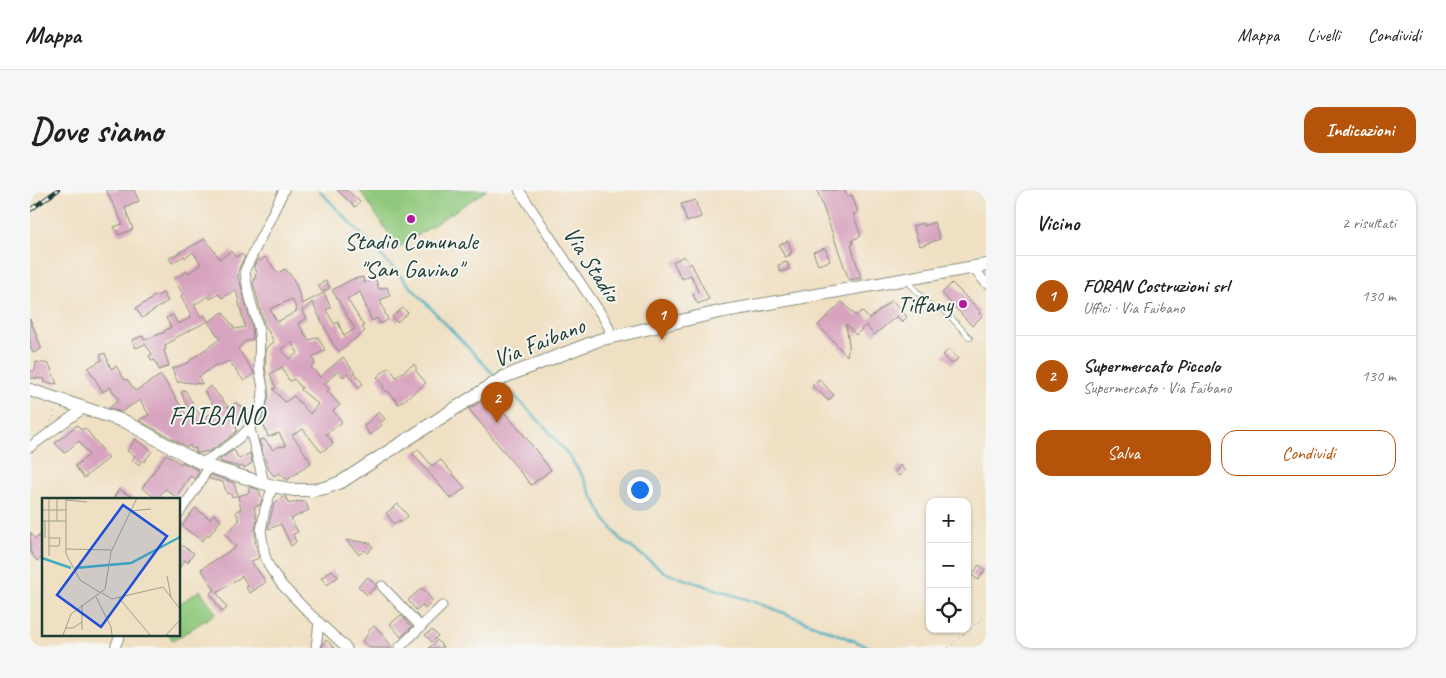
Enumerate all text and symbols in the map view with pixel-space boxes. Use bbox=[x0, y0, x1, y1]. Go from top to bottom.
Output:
text: Mappa bbox=[25, 20, 81, 50]
text: Mappa bbox=[1238, 24, 1279, 46]
text: Livelli bbox=[1307, 24, 1340, 46]
text: Condividi bbox=[1368, 24, 1421, 46]
button: Indicazioni bbox=[1304, 107, 1416, 153]
text: Dove siamo bbox=[30, 108, 163, 153]
text: Vicino bbox=[1036, 210, 1079, 236]
marker: Stadio Comunale "San Gavino" bbox=[405, 213, 417, 225]
text: 2 risultati bbox=[1342, 213, 1396, 233]
street label: Via Stadio bbox=[557, 221, 629, 309]
place label: Stadio Comunale "San Gavino" bbox=[344, 226, 480, 284]
text: FORAN Costruzioni srl bbox=[1083, 274, 1229, 298]
text: 1 bbox=[1048, 286, 1056, 306]
text: 130 m bbox=[1362, 286, 1396, 306]
place label: Tiffany bbox=[897, 289, 955, 319]
marker: Tiffany bbox=[957, 298, 969, 310]
text: Uffici · Via Faibano bbox=[1083, 298, 1184, 318]
pin: 1 bbox=[646, 299, 678, 340]
street label: Via Faibano bbox=[489, 310, 590, 374]
text: Supermercato Piccolo bbox=[1083, 354, 1220, 378]
text: 2 bbox=[1048, 366, 1056, 386]
text: 130 m bbox=[1362, 366, 1396, 386]
text: Supermercato · Via Faibano bbox=[1083, 378, 1231, 398]
pin: 2 bbox=[481, 382, 513, 423]
district label: FAIBANO bbox=[169, 399, 267, 432]
button: Salva bbox=[1036, 430, 1211, 476]
button: Condividi bbox=[1221, 430, 1396, 476]
your location bbox=[627, 477, 653, 503]
inset map bbox=[42, 498, 180, 636]
map controls bbox=[926, 498, 971, 633]
button: + bbox=[926, 498, 971, 543]
button: − bbox=[926, 543, 971, 588]
button: locate bbox=[926, 588, 971, 633]

